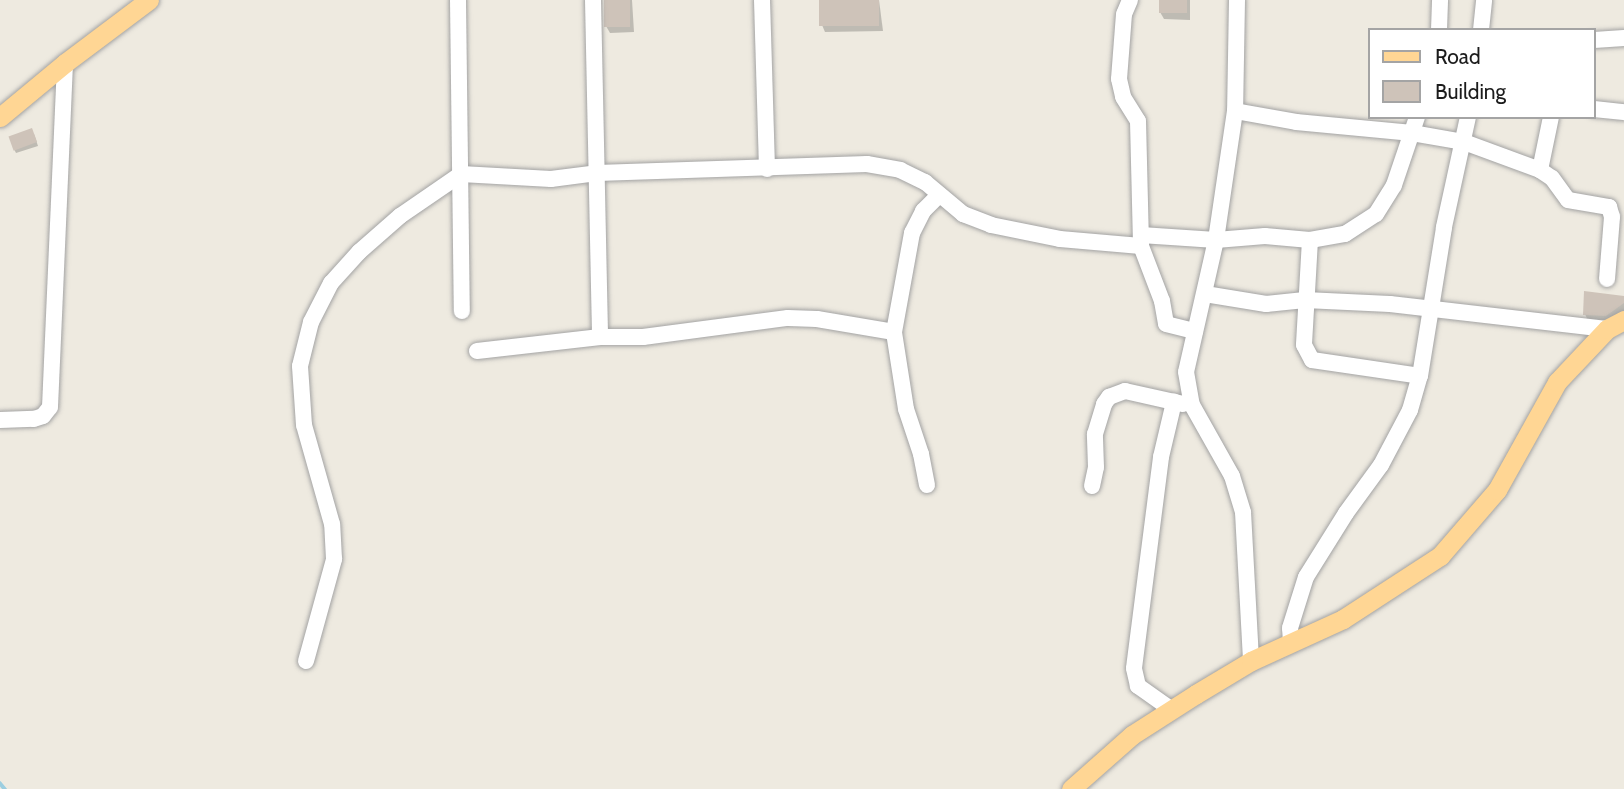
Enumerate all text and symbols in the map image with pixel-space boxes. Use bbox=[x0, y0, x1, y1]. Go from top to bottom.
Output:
legend bbox=[1368, 28, 1596, 119]
text: Road bbox=[1435, 44, 1481, 69]
text: Building bbox=[1435, 79, 1506, 104]

